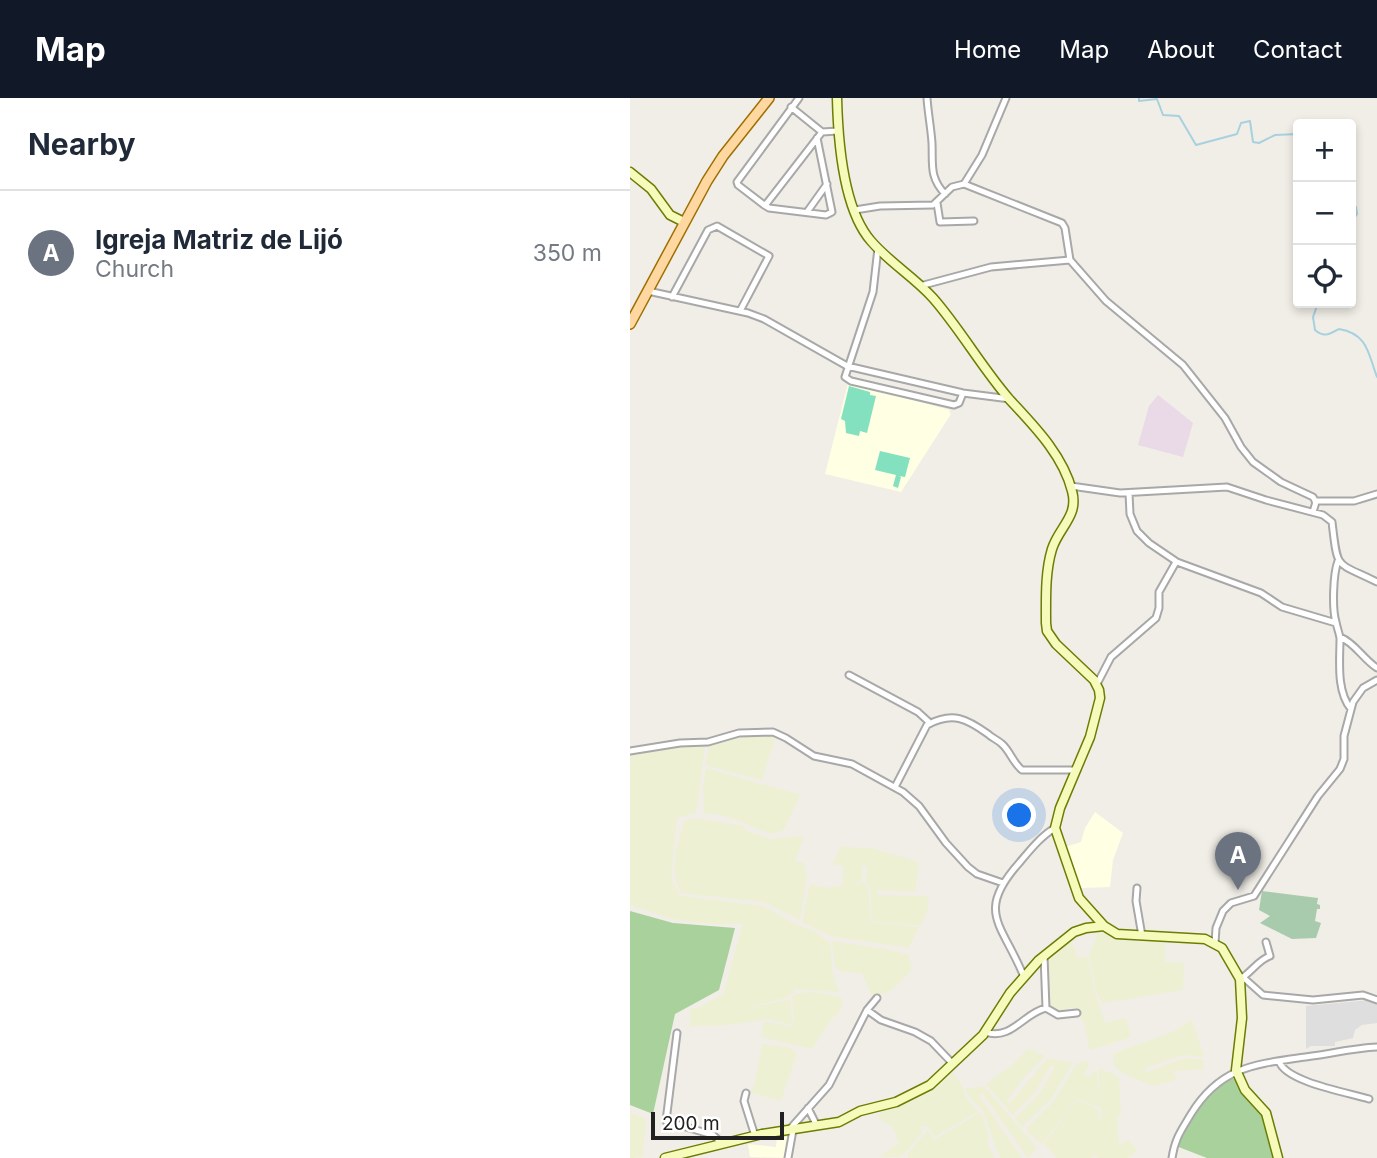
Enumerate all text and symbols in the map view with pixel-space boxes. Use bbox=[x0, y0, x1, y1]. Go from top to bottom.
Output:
text: Map bbox=[35, 29, 106, 69]
text: Home bbox=[954, 35, 1021, 64]
text: Map bbox=[1059, 35, 1109, 64]
text: About bbox=[1147, 35, 1215, 64]
text: Contact bbox=[1253, 35, 1342, 64]
map controls bbox=[1293, 119, 1356, 308]
button: + bbox=[1293, 119, 1356, 182]
text: Nearby bbox=[28, 126, 136, 162]
button: − bbox=[1293, 182, 1356, 245]
text: Igreja Matriz de Lijó bbox=[95, 224, 343, 255]
text: A bbox=[42, 239, 60, 267]
text: 350 m bbox=[533, 239, 602, 267]
button: locate bbox=[1293, 245, 1356, 308]
text: Church bbox=[95, 255, 174, 283]
your location bbox=[1002, 798, 1036, 832]
pin: A bbox=[1215, 832, 1261, 890]
scale bar bbox=[651, 1109, 784, 1141]
text: 200 m bbox=[662, 1112, 720, 1135]

